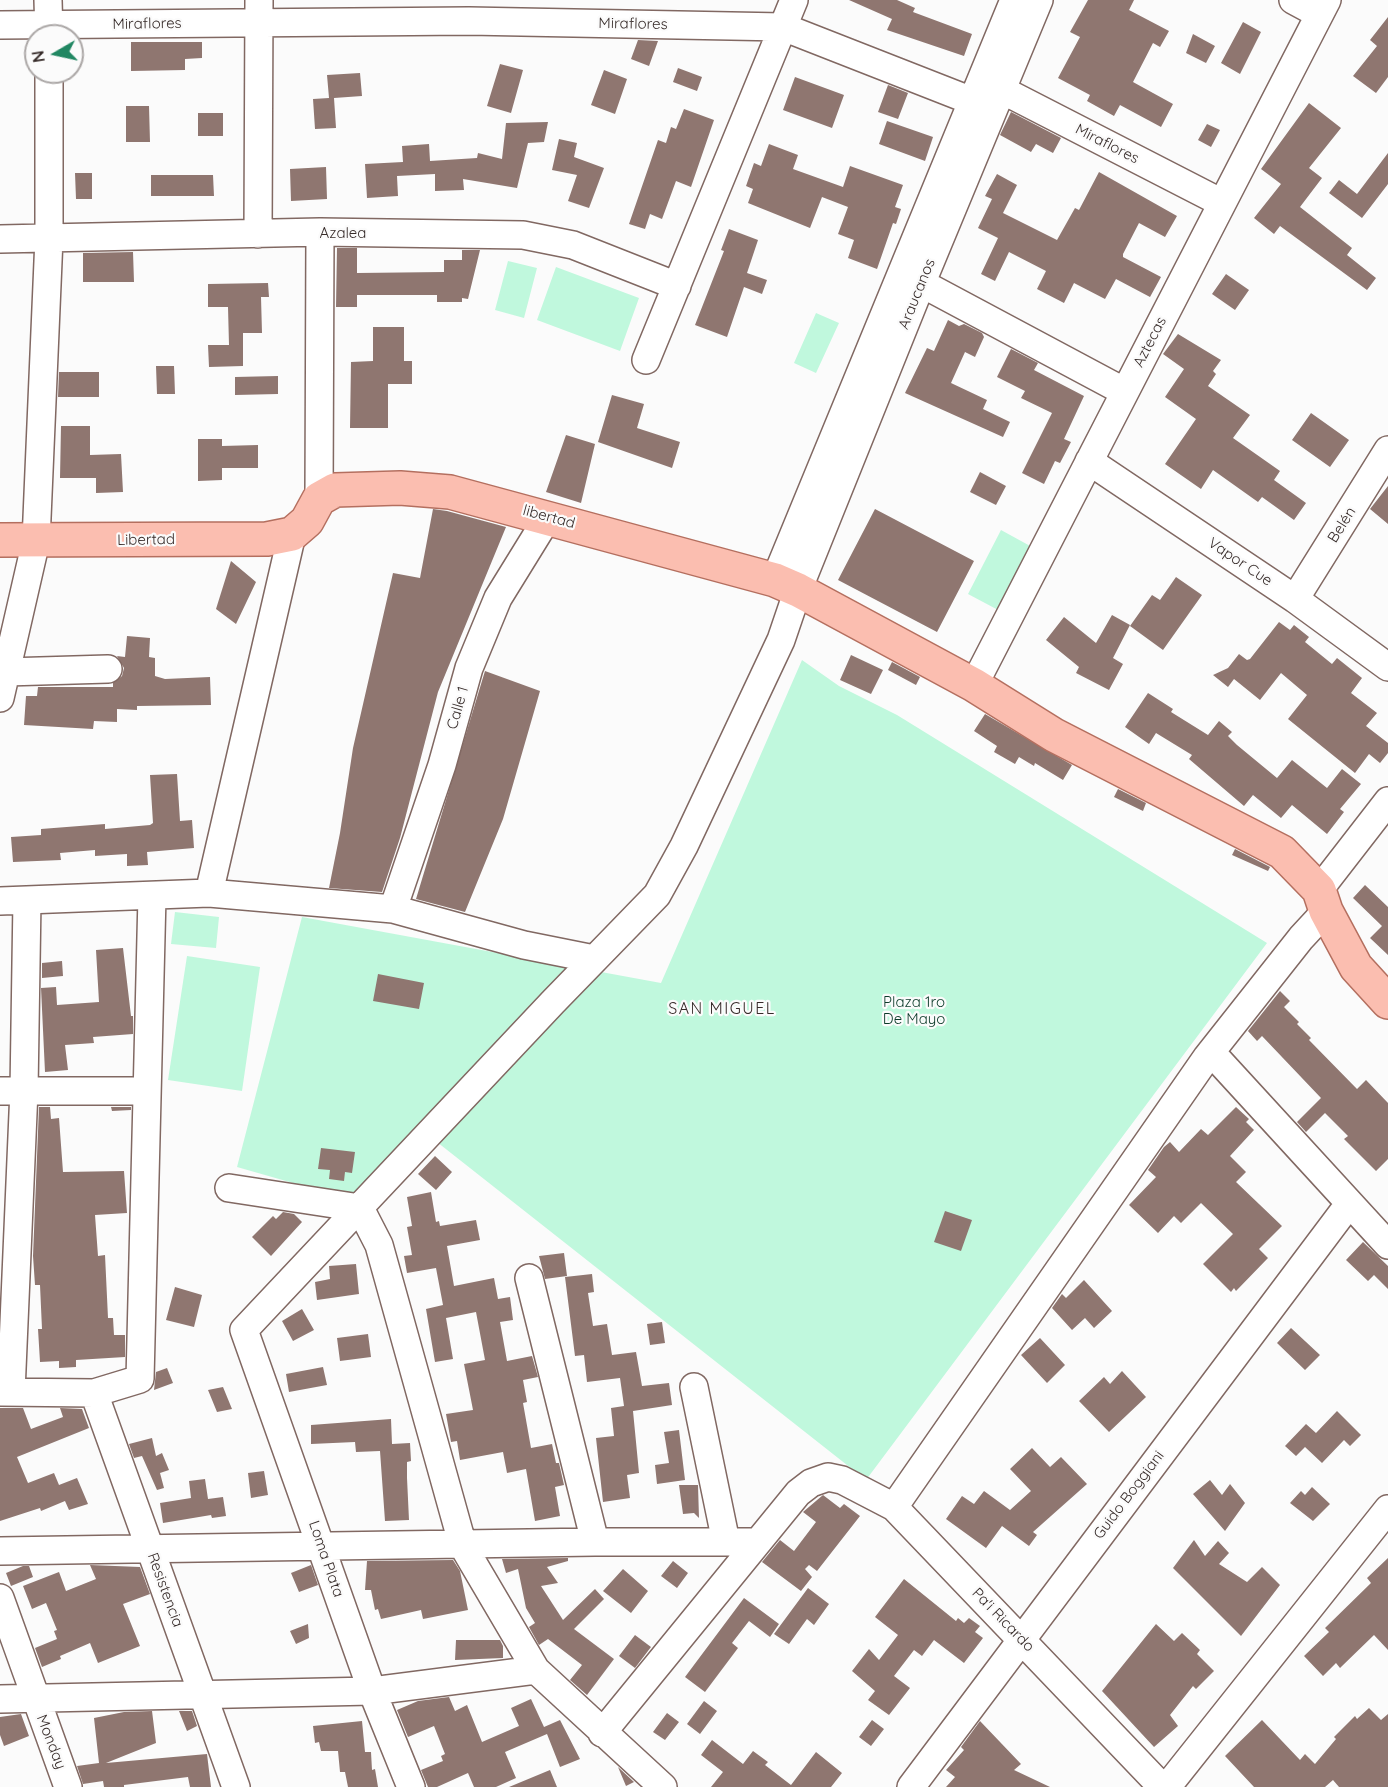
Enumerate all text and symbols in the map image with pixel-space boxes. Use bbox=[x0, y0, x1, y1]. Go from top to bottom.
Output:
street label: Miraflores bbox=[112, 14, 182, 34]
street label: Miraflores bbox=[598, 14, 668, 34]
north arrow bbox=[24, 24, 84, 84]
text: N bbox=[27, 49, 49, 64]
street label: Miraflores bbox=[1072, 120, 1142, 168]
street label: Azalea bbox=[320, 224, 366, 242]
street label: Araucanos bbox=[895, 256, 939, 332]
street label: Aztecas bbox=[1130, 314, 1170, 370]
street label: libertad bbox=[521, 501, 577, 533]
street label: Belén bbox=[1324, 504, 1360, 546]
street label: Libertad bbox=[117, 530, 175, 550]
street label: Vapor Cue bbox=[1204, 534, 1276, 590]
street label: Calle 1 bbox=[443, 684, 473, 732]
park label: Plaza 1ro De Mayo bbox=[883, 993, 945, 1028]
district label: SAN MIGUEL bbox=[668, 999, 776, 1019]
street label: Guido Boggiani bbox=[1090, 1447, 1168, 1543]
street label: Loma Plata bbox=[305, 1518, 347, 1600]
street label: Resistencia bbox=[143, 1550, 187, 1630]
street label: Pa'i Ricardo bbox=[968, 1584, 1038, 1656]
street label: Monday bbox=[32, 1712, 70, 1772]

